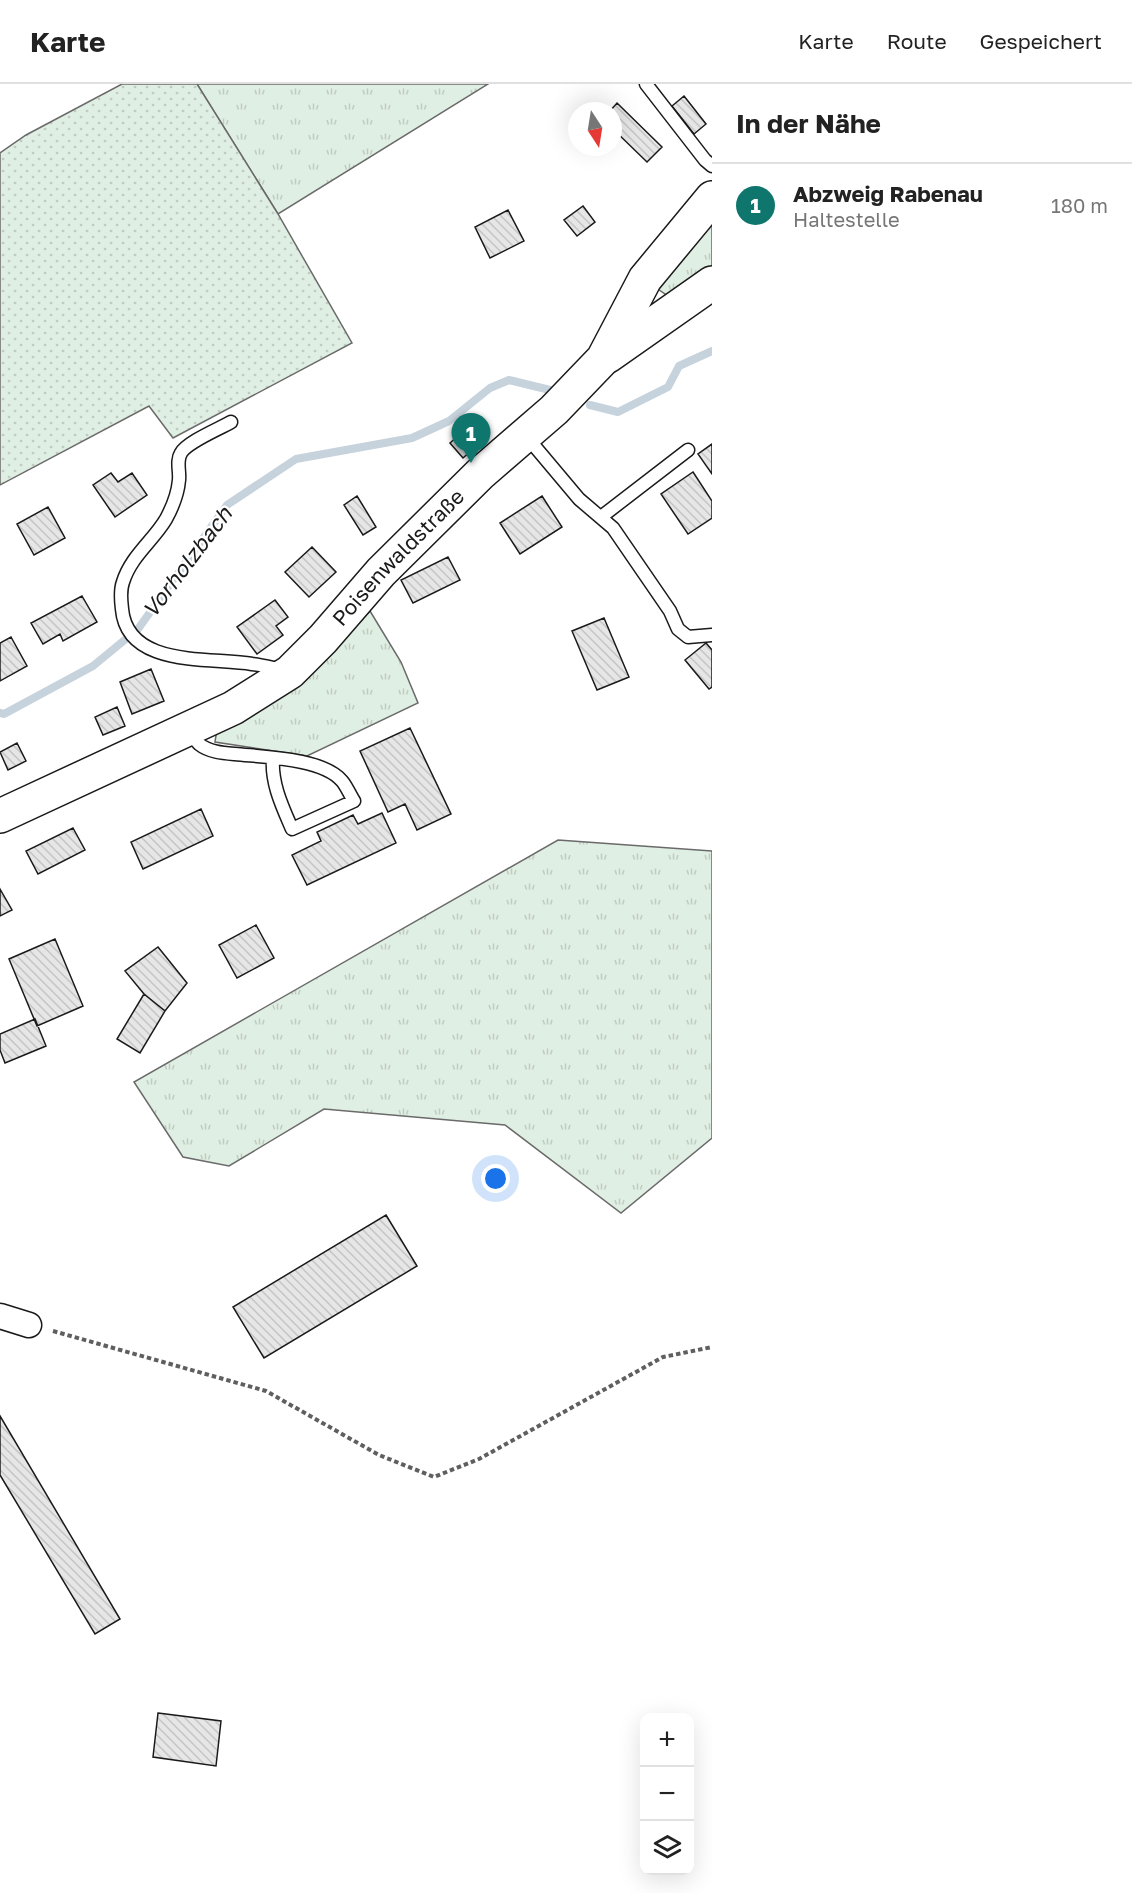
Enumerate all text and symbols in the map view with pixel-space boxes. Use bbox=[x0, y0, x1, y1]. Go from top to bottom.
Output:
text: Karte bbox=[30, 25, 105, 58]
text: Karte bbox=[798, 28, 854, 54]
text: Route bbox=[887, 28, 947, 54]
text: Gespeichert bbox=[980, 28, 1102, 54]
north arrow bbox=[568, 102, 622, 156]
text: In der Nähe bbox=[736, 108, 881, 139]
text: Abzweig Rabenau bbox=[793, 180, 983, 207]
text: 1 bbox=[750, 193, 761, 217]
text: 180 m bbox=[1051, 193, 1108, 217]
text: Haltestelle bbox=[793, 207, 900, 231]
pin: 1 bbox=[452, 414, 490, 463]
street label: Poisenwaldstraße bbox=[326, 483, 469, 631]
water label: Vorholzbach bbox=[136, 500, 238, 622]
your location bbox=[481, 1164, 510, 1193]
map controls bbox=[640, 1713, 694, 1875]
button: + bbox=[640, 1713, 694, 1767]
button: − bbox=[640, 1767, 694, 1821]
button: layers bbox=[640, 1821, 694, 1875]

